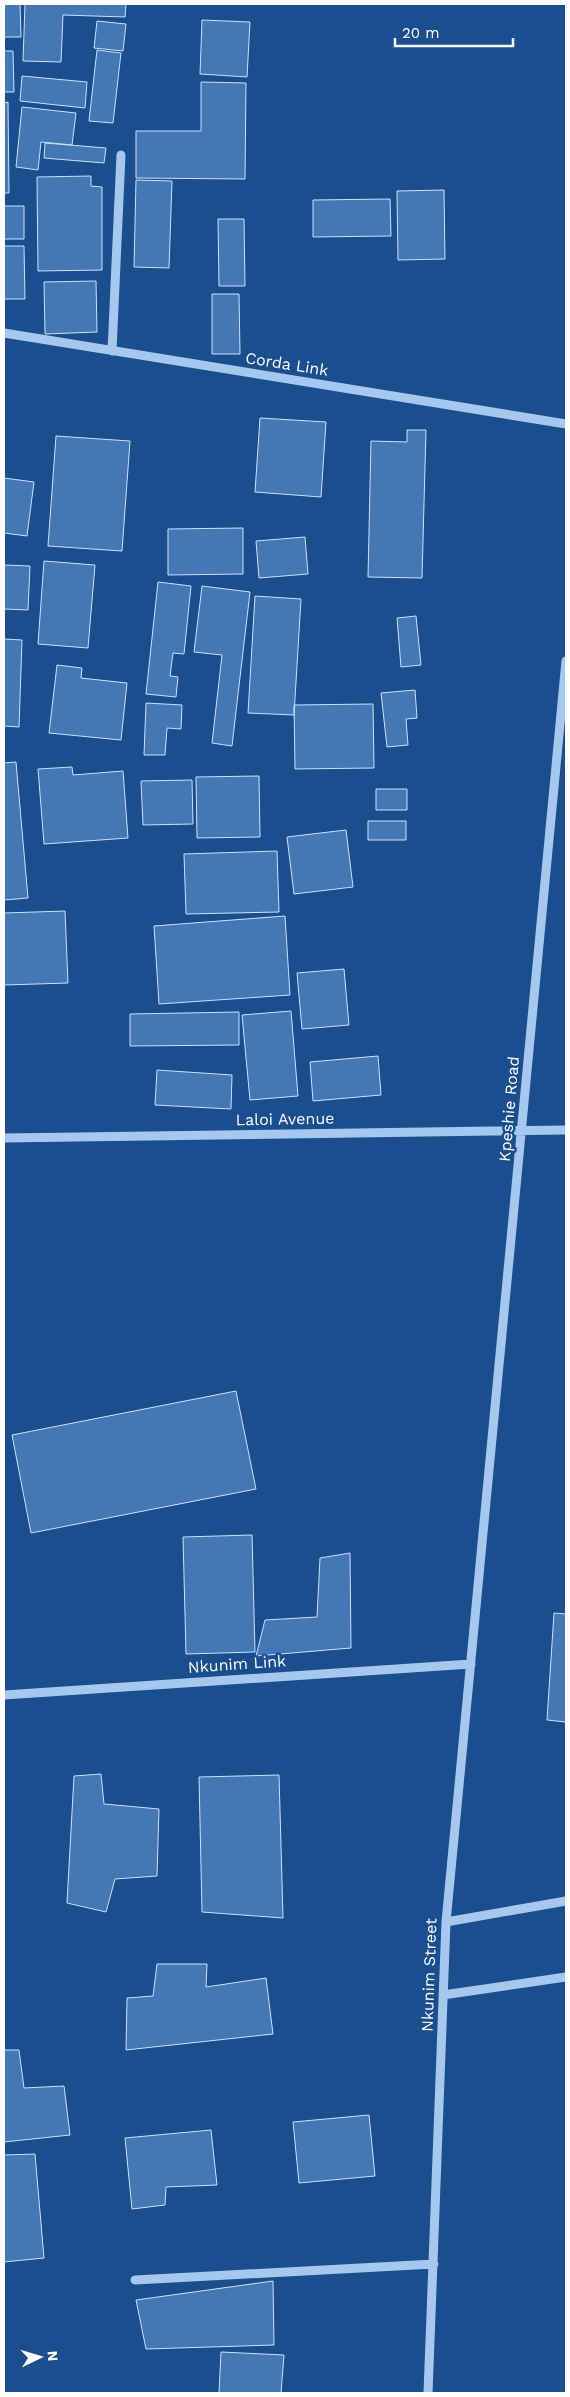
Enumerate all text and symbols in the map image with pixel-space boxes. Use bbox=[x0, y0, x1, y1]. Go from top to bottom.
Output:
scale bar bbox=[395, 15, 512, 47]
text: 20 m bbox=[402, 24, 440, 42]
street label: Corda Link bbox=[244, 348, 330, 380]
street label: Kpeshie Road bbox=[495, 1055, 523, 1163]
street label: Laloi Avenue bbox=[235, 1109, 335, 1129]
street label: Nkunim Link bbox=[187, 1651, 287, 1677]
street label: Nkunim Street bbox=[418, 1918, 440, 2032]
north arrow bbox=[15, 2332, 65, 2382]
text: N bbox=[45, 2350, 61, 2362]

